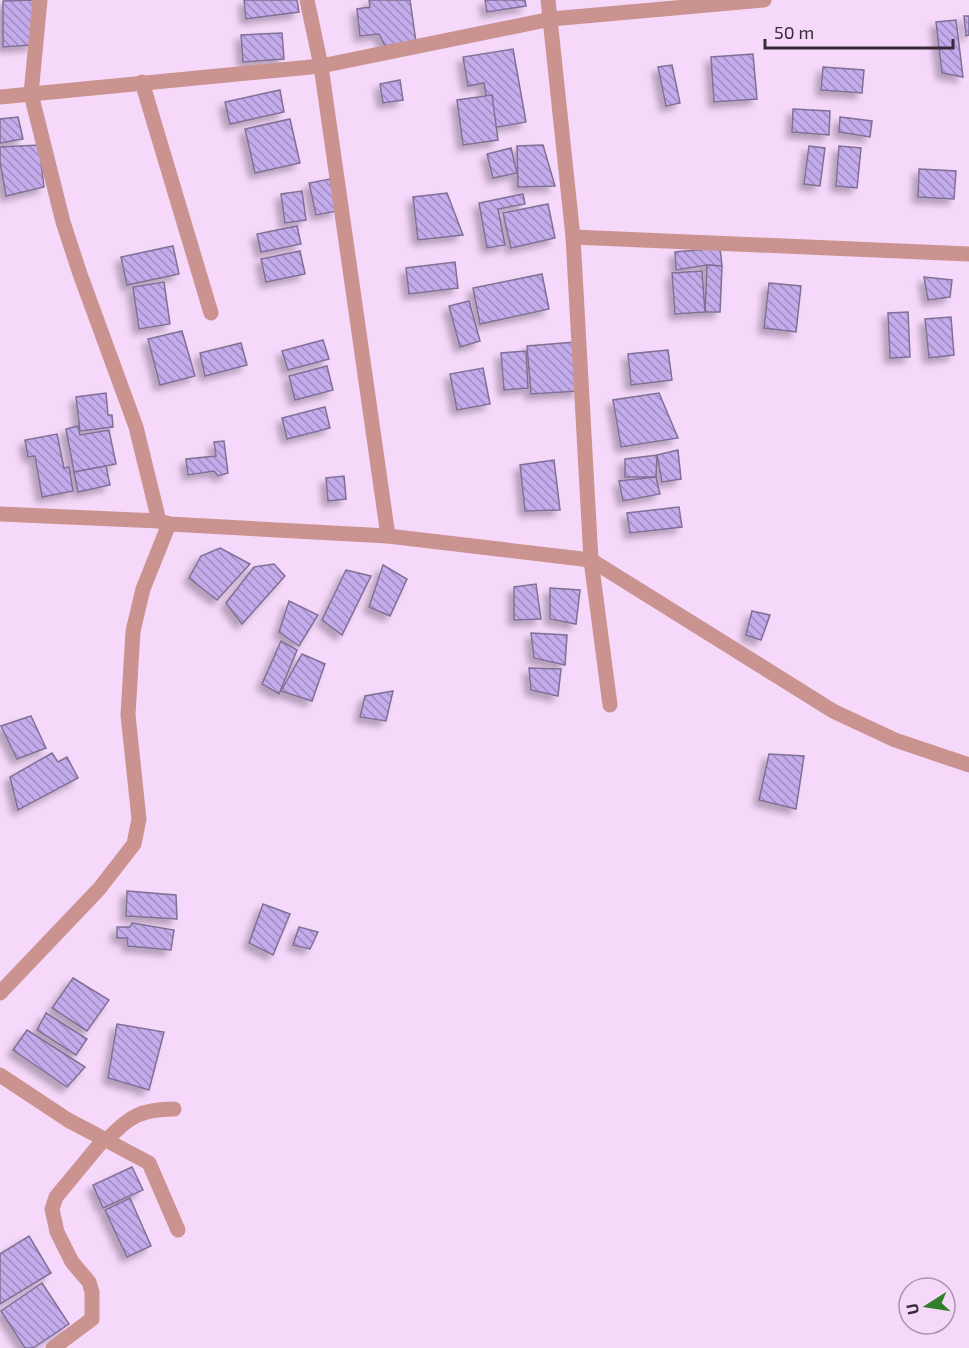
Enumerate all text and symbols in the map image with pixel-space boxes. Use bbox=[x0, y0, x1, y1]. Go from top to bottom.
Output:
scale bar bbox=[765, 12, 952, 50]
text: 50 m bbox=[774, 21, 814, 43]
north arrow bbox=[897, 1276, 957, 1336]
text: U bbox=[901, 1302, 922, 1317]

